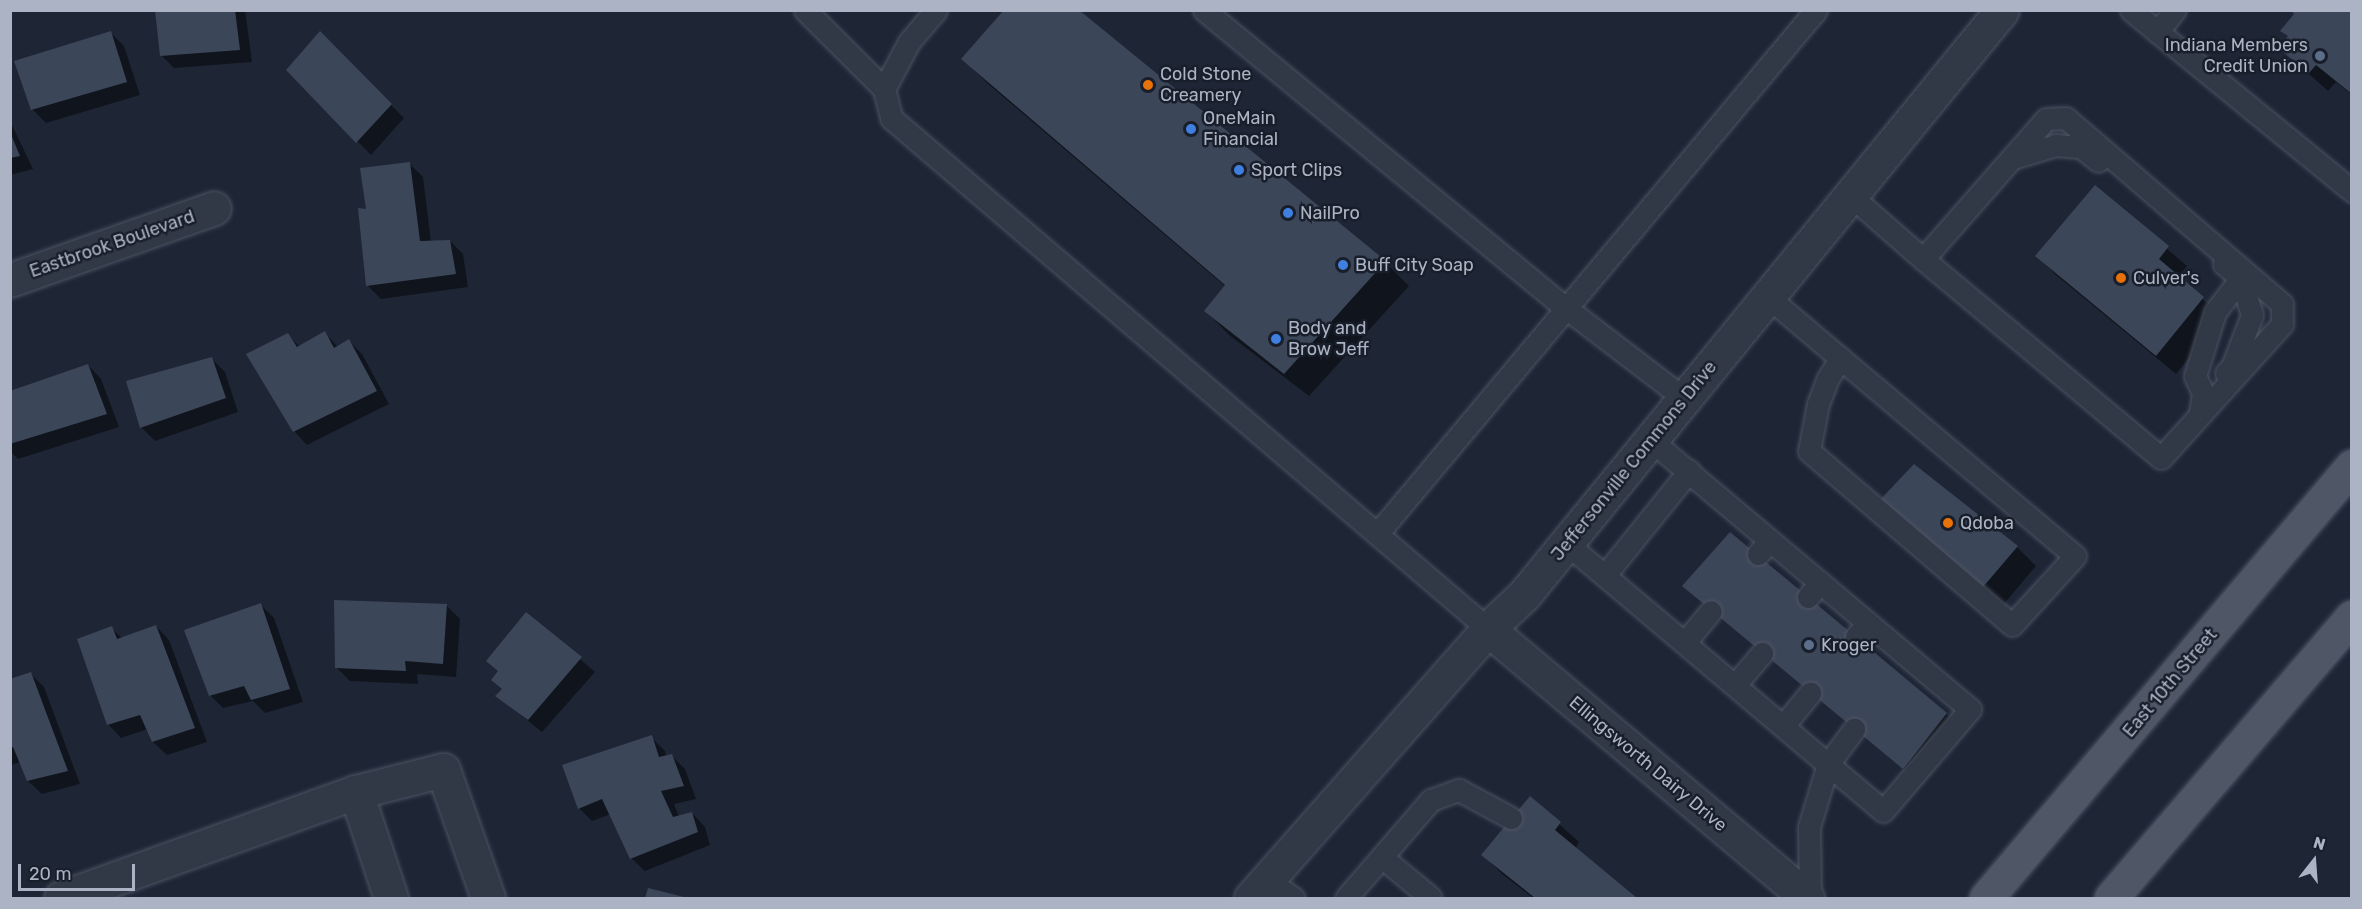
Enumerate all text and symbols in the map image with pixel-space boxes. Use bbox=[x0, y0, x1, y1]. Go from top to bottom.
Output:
place label: Indiana Members Credit Union bbox=[2165, 35, 2308, 78]
marker: Indiana Members Credit Union bbox=[2313, 49, 2327, 63]
place label: Cold Stone Creamery bbox=[1160, 64, 1251, 106]
marker: Cold Stone Creamery bbox=[1141, 78, 1155, 92]
place label: OneMain Financial bbox=[1203, 108, 1278, 150]
marker: OneMain Financial bbox=[1184, 122, 1198, 136]
place label: Sport Clips bbox=[1251, 159, 1342, 181]
marker: Sport Clips bbox=[1232, 163, 1246, 177]
place label: NailPro bbox=[1300, 202, 1360, 224]
street label: Eastbrook Boulevard bbox=[27, 206, 197, 282]
marker: NailPro bbox=[1281, 206, 1295, 220]
place label: Buff City Soap bbox=[1355, 254, 1475, 276]
marker: Buff City Soap bbox=[1336, 258, 1350, 272]
place label: Culver's bbox=[2133, 267, 2199, 289]
marker: Culver's bbox=[2114, 271, 2128, 285]
place label: Body and Brow Jeff bbox=[1288, 318, 1369, 360]
marker: Body and Brow Jeff bbox=[1269, 332, 1283, 346]
street label: Jeffersonville Commons Drive bbox=[1547, 357, 1721, 565]
place label: Qdoba bbox=[1960, 512, 2014, 534]
marker: Qdoba bbox=[1941, 516, 1955, 530]
street label: East 10th Street bbox=[2118, 624, 2222, 742]
place label: Kroger bbox=[1821, 634, 1876, 656]
marker: Kroger bbox=[1802, 638, 1816, 652]
street label: Ellingsworth Dairy Drive bbox=[1565, 692, 1731, 836]
north arrow bbox=[2284, 831, 2344, 891]
text: N bbox=[2311, 833, 2328, 854]
scale bar bbox=[21, 852, 138, 890]
text: 20 m bbox=[29, 863, 71, 885]

